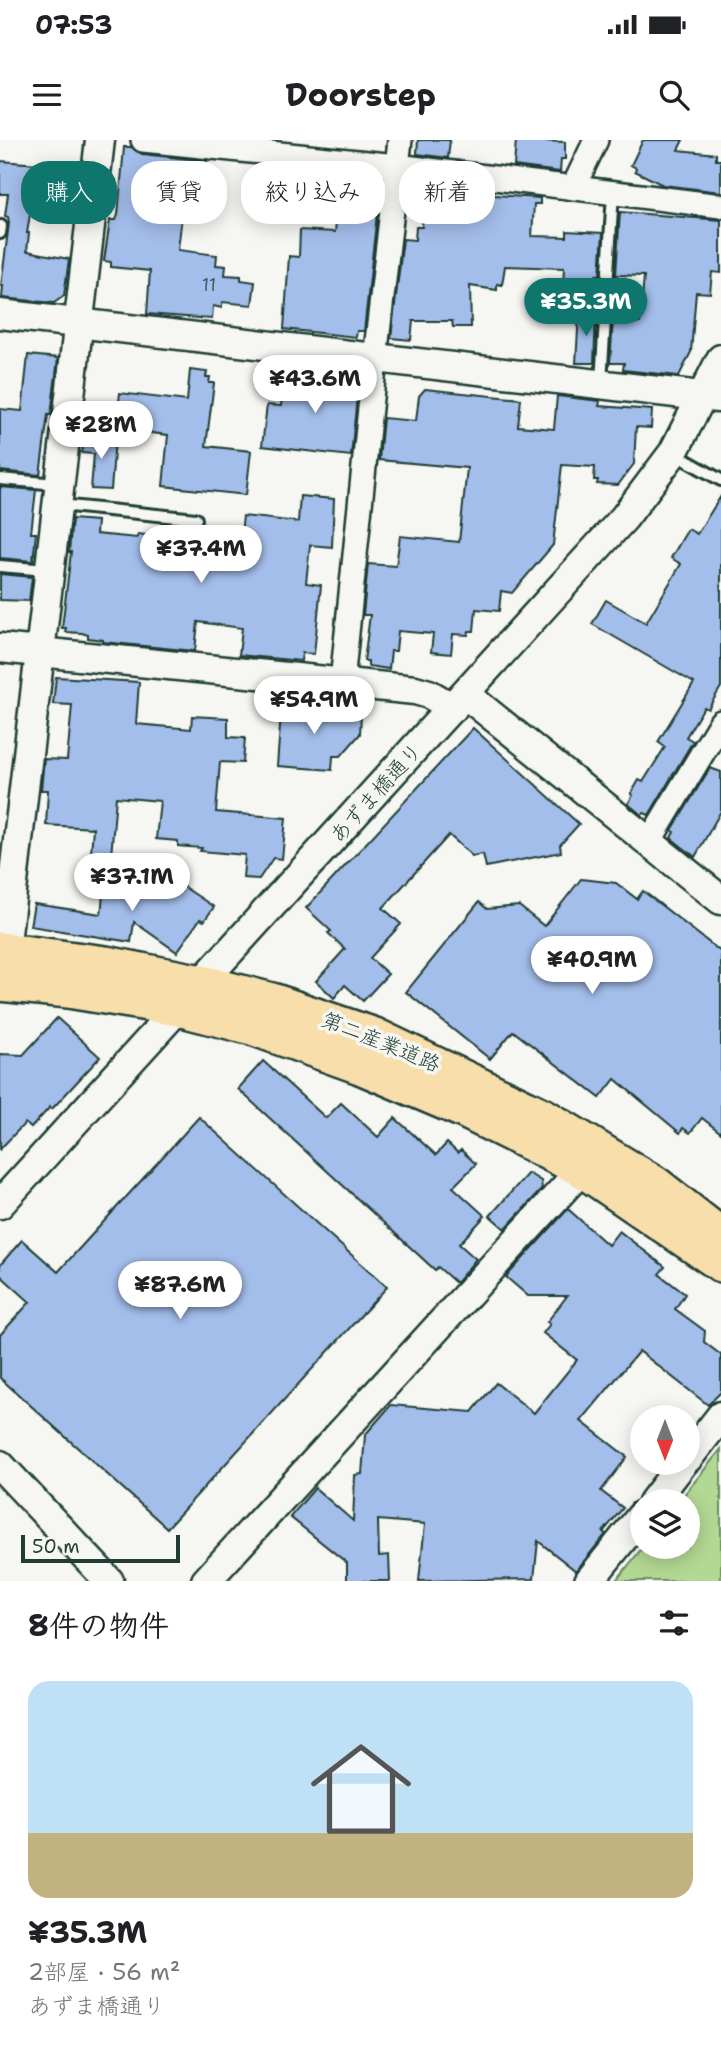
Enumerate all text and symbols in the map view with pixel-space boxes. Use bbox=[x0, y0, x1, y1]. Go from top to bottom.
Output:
text: 07:53 bbox=[35, 7, 112, 42]
text: Doorstep bbox=[285, 73, 436, 116]
icon: menu bbox=[28, 76, 66, 114]
icon: search bbox=[655, 76, 693, 114]
chip: 購入 bbox=[21, 161, 117, 224]
chip: 賃貸 bbox=[131, 161, 227, 224]
chip: 絞り込み bbox=[241, 161, 385, 224]
chip: 新着 bbox=[399, 161, 495, 224]
house number: 11 bbox=[202, 273, 216, 297]
pin: ¥35.3M bbox=[529, 278, 643, 338]
text: ¥35.3M bbox=[540, 286, 632, 316]
pin: ¥43.6M bbox=[258, 356, 372, 415]
text: ¥43.6M bbox=[269, 363, 361, 393]
pin: ¥28M bbox=[60, 402, 142, 461]
text: ¥28M bbox=[65, 409, 137, 439]
pin: ¥37.4M bbox=[144, 526, 258, 585]
text: ¥37.4M bbox=[156, 533, 246, 563]
pin: ¥54.9M bbox=[257, 676, 371, 736]
text: ¥54.9M bbox=[270, 684, 358, 714]
street label: あずま橋通り bbox=[324, 737, 428, 849]
pin: ¥37.1M bbox=[75, 854, 189, 913]
text: ¥37.1M bbox=[90, 861, 174, 891]
pin: ¥40.9M bbox=[535, 936, 649, 996]
text: ¥40.9M bbox=[547, 944, 637, 974]
street label: 第二産業道路 bbox=[317, 1005, 445, 1079]
pin: ¥87.6M bbox=[123, 1262, 237, 1321]
text: ¥87.6M bbox=[134, 1269, 226, 1299]
north arrow bbox=[630, 1405, 700, 1475]
map controls bbox=[630, 1405, 700, 1559]
button: layers bbox=[630, 1489, 700, 1559]
scale bar bbox=[21, 1532, 180, 1564]
text: 50 m bbox=[32, 1534, 80, 1559]
icon: filters bbox=[655, 1604, 693, 1642]
text: 8件の物件 bbox=[28, 1605, 169, 1646]
icon: home bbox=[298, 1726, 424, 1852]
text: ¥35.3M bbox=[28, 1912, 147, 1953]
text: 2部屋 · 56 m² bbox=[28, 1957, 180, 1987]
text: あずま橋通り bbox=[28, 1991, 166, 2021]

